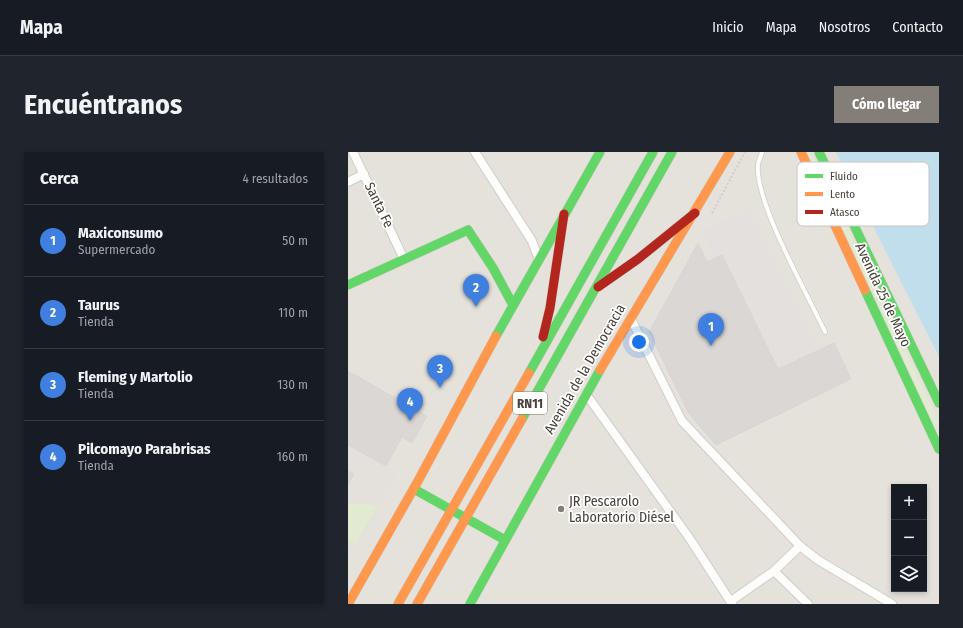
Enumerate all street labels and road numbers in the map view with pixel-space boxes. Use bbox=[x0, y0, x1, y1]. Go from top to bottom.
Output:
street label: Santa Fe bbox=[361, 180, 397, 231]
street label: Avenida 25 de Mayo bbox=[851, 240, 915, 350]
street label: Avenida de la Democracia bbox=[541, 301, 629, 437]
road number: RN11 bbox=[513, 392, 547, 414]

